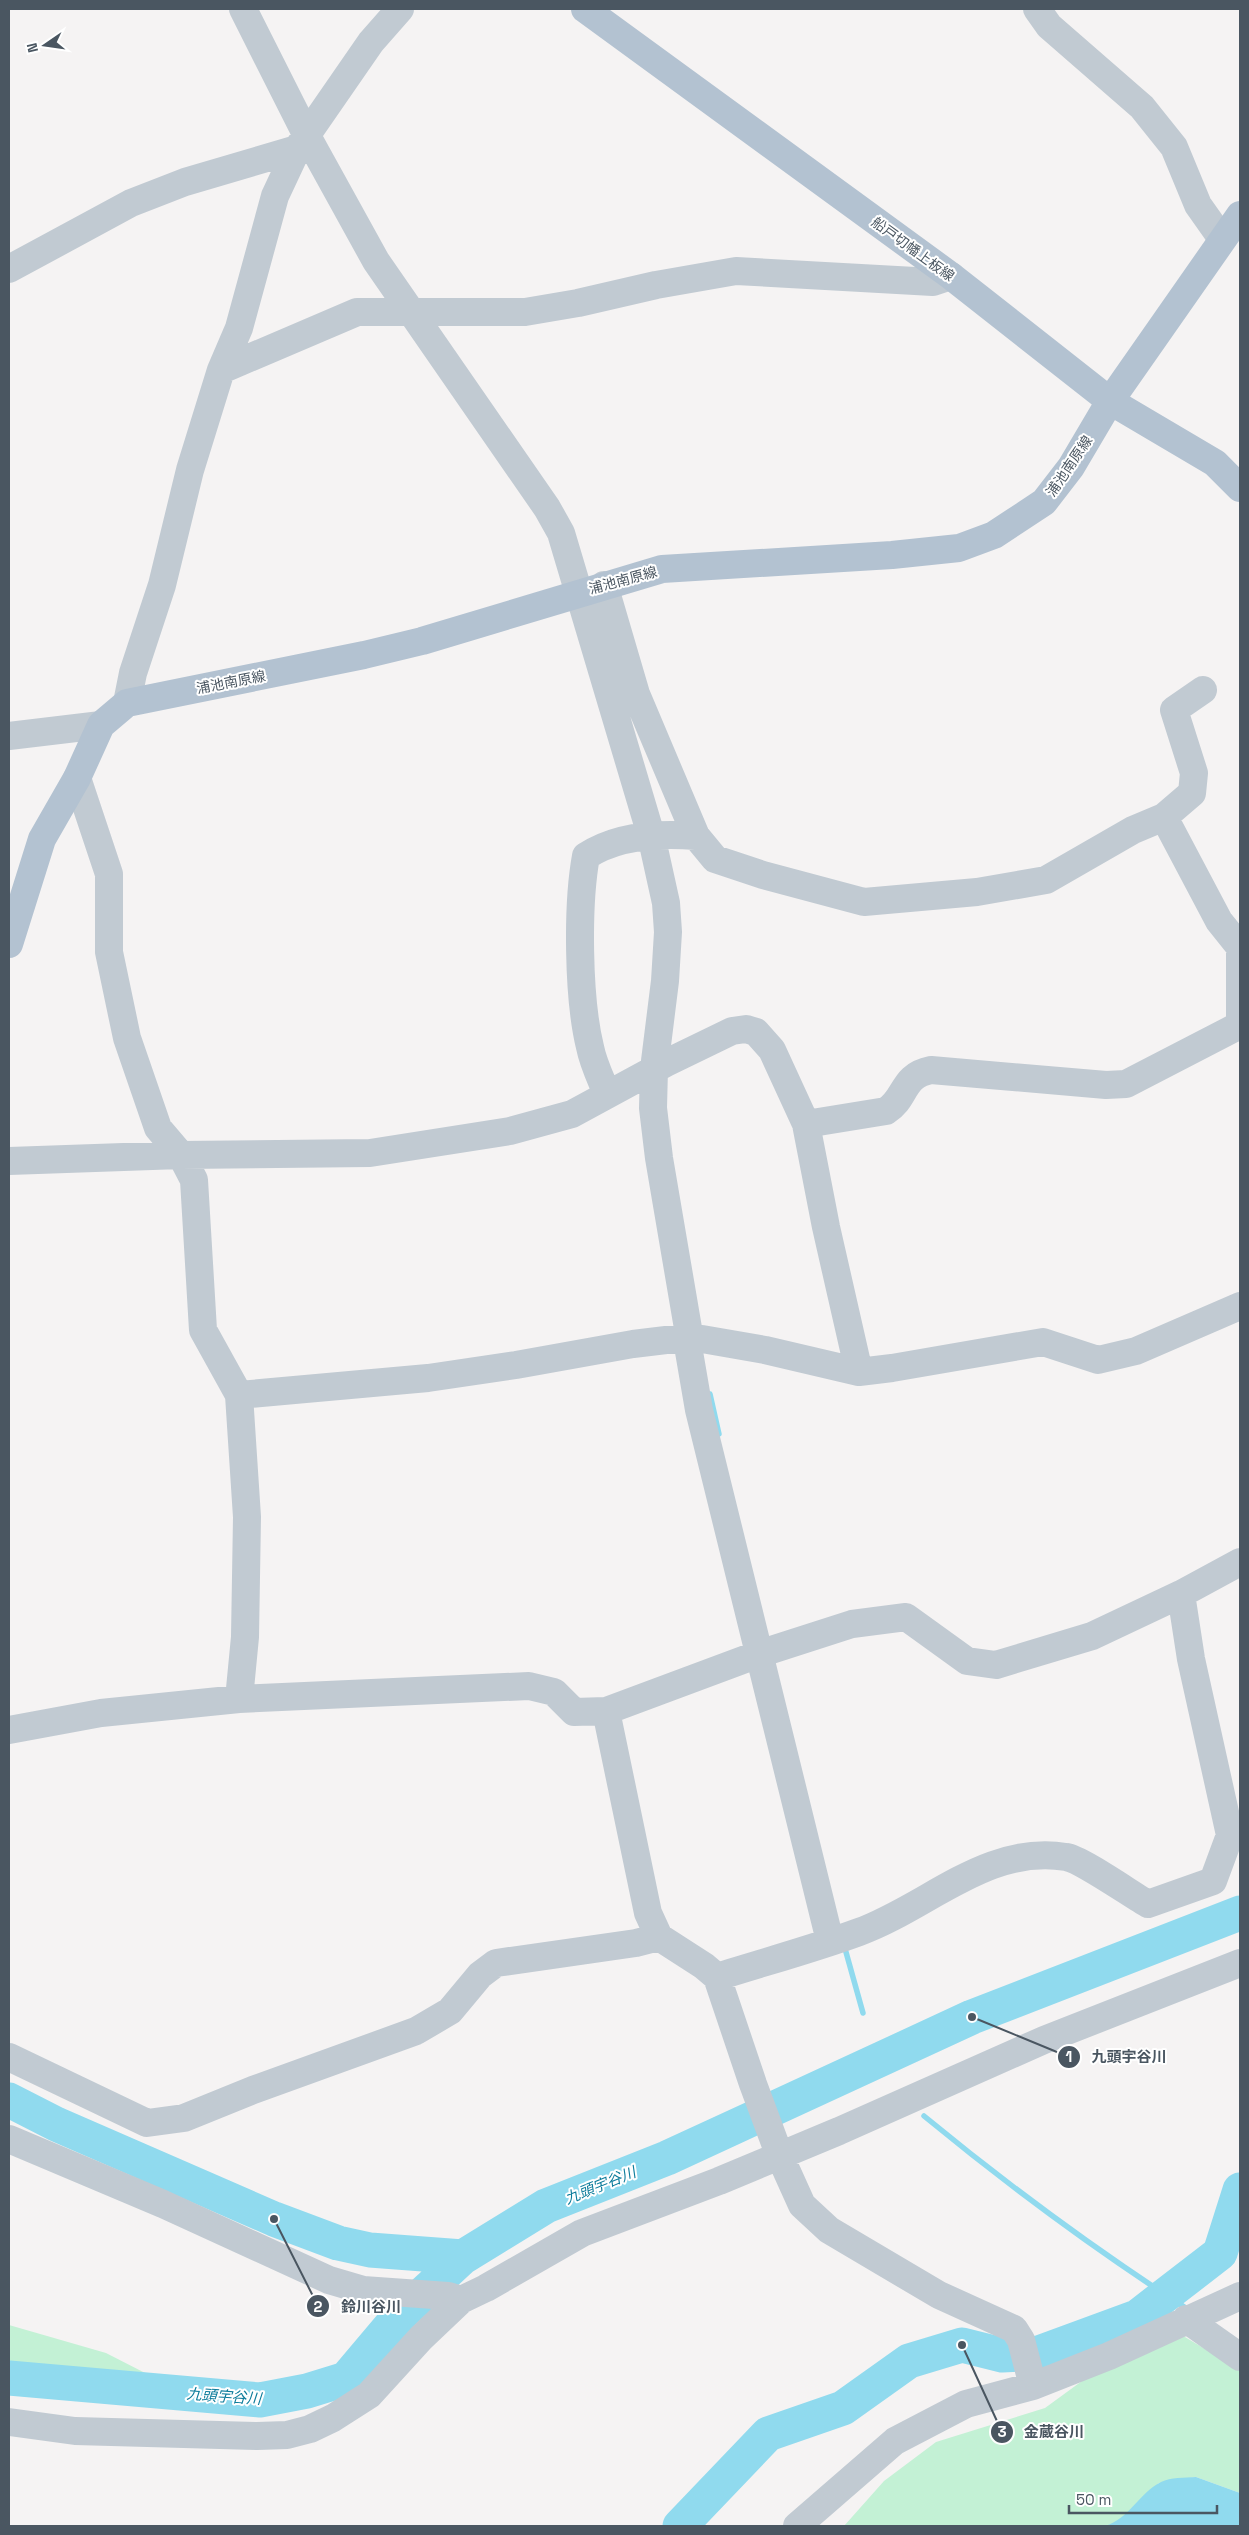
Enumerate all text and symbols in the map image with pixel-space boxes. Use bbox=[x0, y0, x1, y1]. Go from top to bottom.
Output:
north arrow bbox=[20, 20, 70, 70]
text: N bbox=[23, 41, 42, 55]
street label: 船戸切幡上板線 bbox=[868, 213, 958, 285]
street label: 浦池南原線 bbox=[1042, 432, 1096, 500]
street label: 浦池南原線 bbox=[587, 562, 659, 598]
street label: 浦池南原線 bbox=[195, 666, 267, 698]
callout: 九頭宇谷川 bbox=[1057, 2042, 1177, 2072]
text: 1 bbox=[1066, 2047, 1072, 2066]
text: 九頭宇谷川 bbox=[1091, 2047, 1167, 2066]
water label: 九頭宇谷川 bbox=[562, 2161, 640, 2208]
callout: 鈴川谷川 bbox=[306, 2291, 411, 2321]
text: 2 bbox=[314, 2297, 323, 2316]
text: 鈴川谷川 bbox=[341, 2297, 401, 2316]
water label: 九頭宇谷川 bbox=[186, 2384, 264, 2408]
callout: 金蔵谷川 bbox=[989, 2417, 1094, 2447]
text: 3 bbox=[997, 2422, 1007, 2441]
text: 金蔵谷川 bbox=[1024, 2422, 1084, 2441]
scale bar bbox=[1069, 2482, 1216, 2514]
text: 50 m bbox=[1076, 2490, 1111, 2509]

